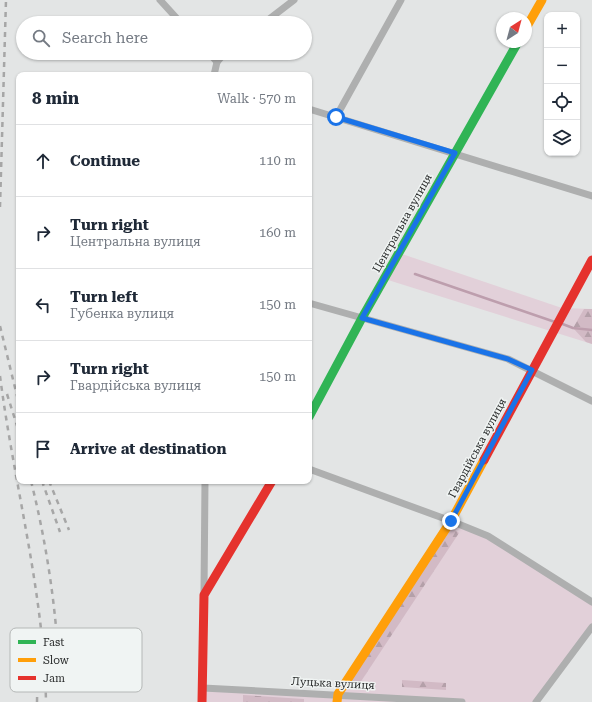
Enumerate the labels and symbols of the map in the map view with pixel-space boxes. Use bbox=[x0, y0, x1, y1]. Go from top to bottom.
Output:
north arrow bbox=[496, 12, 532, 48]
route start bbox=[327, 108, 345, 126]
street label: Центральна вулиця bbox=[370, 172, 435, 275]
street label: Гвардійська вулиця bbox=[446, 396, 509, 500]
route end bbox=[442, 512, 460, 530]
legend bbox=[10, 628, 142, 692]
text: Fast bbox=[43, 636, 64, 649]
text: Slow bbox=[43, 654, 70, 667]
text: Jam bbox=[43, 672, 65, 685]
street label: Луцька вулиця bbox=[291, 675, 375, 692]

